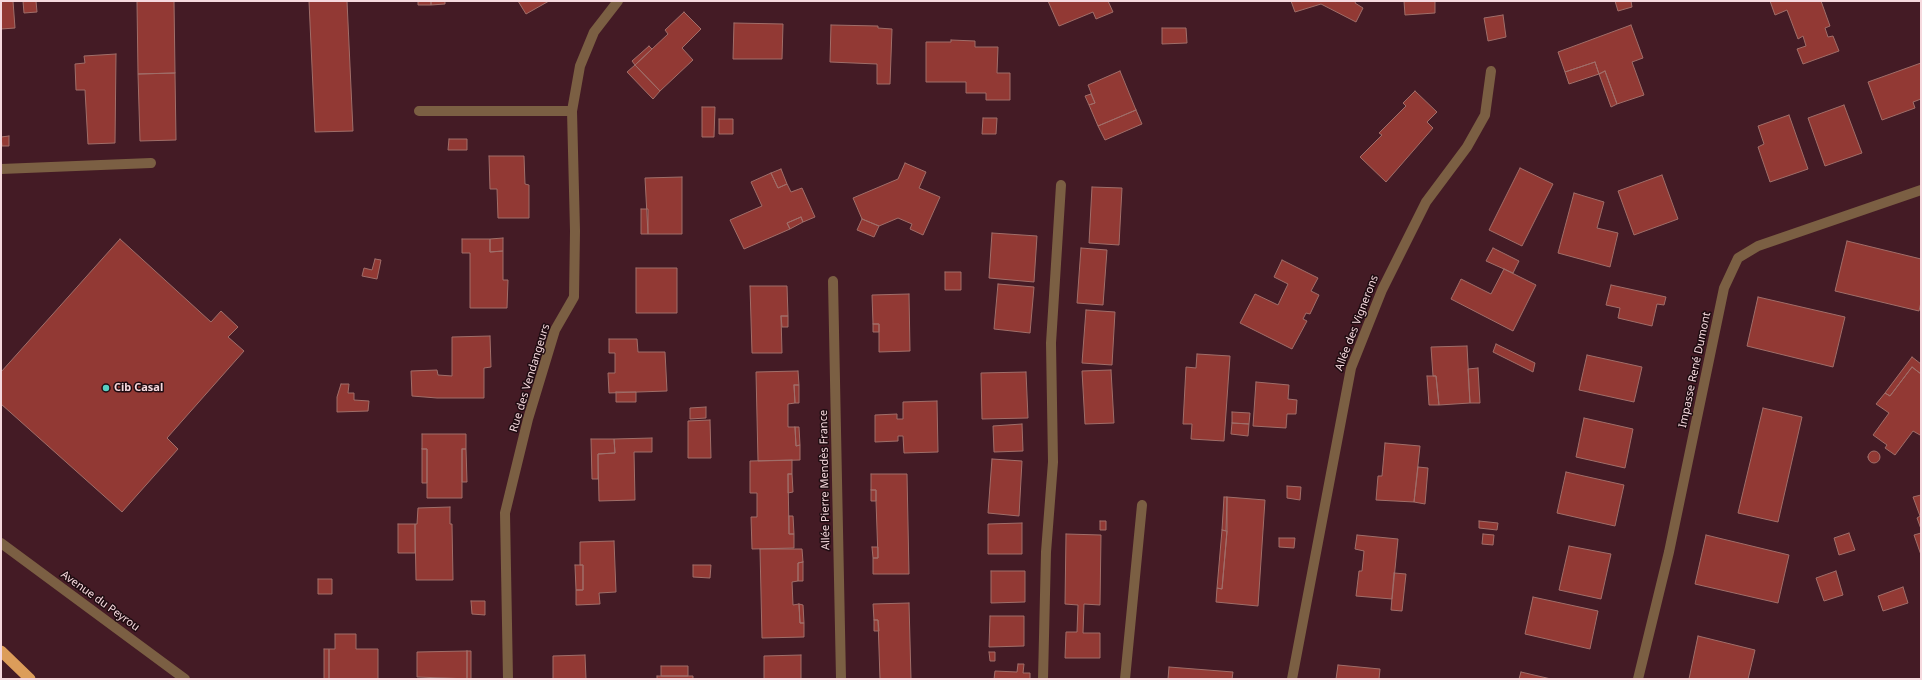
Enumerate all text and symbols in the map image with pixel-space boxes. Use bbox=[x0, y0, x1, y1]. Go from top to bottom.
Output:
street label: Allée des Vignerons bbox=[1333, 273, 1381, 373]
street label: Impasse René Dumont bbox=[1676, 311, 1714, 429]
street label: Rue des Vendangeurs bbox=[507, 322, 553, 434]
place label: Cib Casal bbox=[114, 381, 163, 395]
marker: Cib Casal bbox=[101, 383, 111, 393]
street label: Allée Pierre Mendès France bbox=[817, 410, 833, 550]
street label: Avenue du Peyrou bbox=[58, 568, 142, 634]

